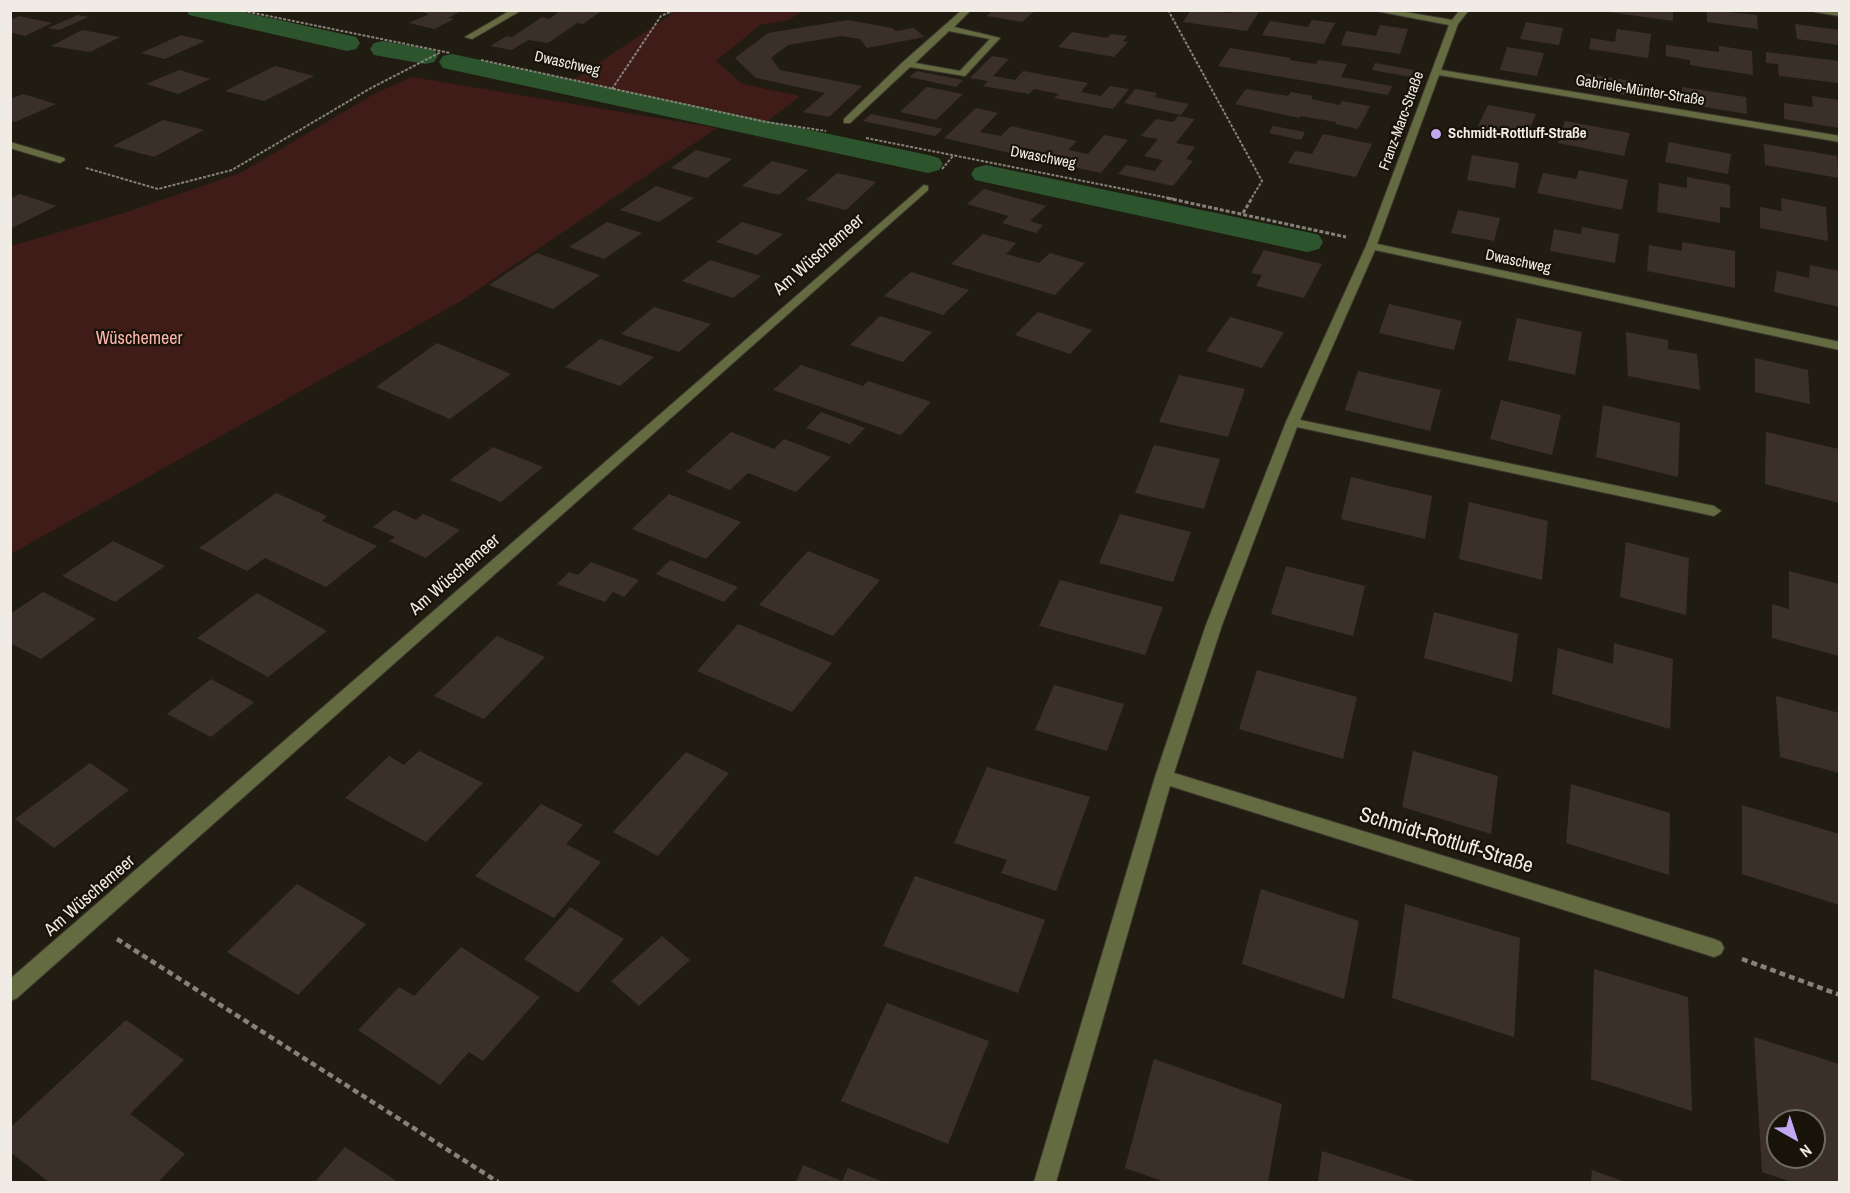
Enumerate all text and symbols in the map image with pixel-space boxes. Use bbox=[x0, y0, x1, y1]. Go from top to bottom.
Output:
street label: Dwaschweg bbox=[533, 48, 601, 80]
street label: Franz-Marc-Straße bbox=[1376, 69, 1428, 173]
street label: Gabriele-Münter-Straße bbox=[1574, 72, 1706, 110]
place label: Schmidt-Rottluff-Straße bbox=[1448, 125, 1587, 143]
marker: Schmidt-Rottluff-Straße bbox=[1429, 127, 1443, 141]
street label: Dwaschweg bbox=[1009, 143, 1077, 173]
street label: Am Wüschemeer bbox=[769, 210, 869, 300]
street label: Dwaschweg bbox=[1484, 246, 1552, 278]
park label: Wüschemeer bbox=[96, 328, 182, 350]
street label: Am Wüschemeer bbox=[405, 530, 505, 620]
street label: Schmidt-Rottluff-Straße bbox=[1356, 803, 1536, 879]
street label: Am Wüschemeer bbox=[40, 851, 140, 941]
north arrow bbox=[1766, 1109, 1826, 1169]
text: N bbox=[1795, 1140, 1817, 1163]

